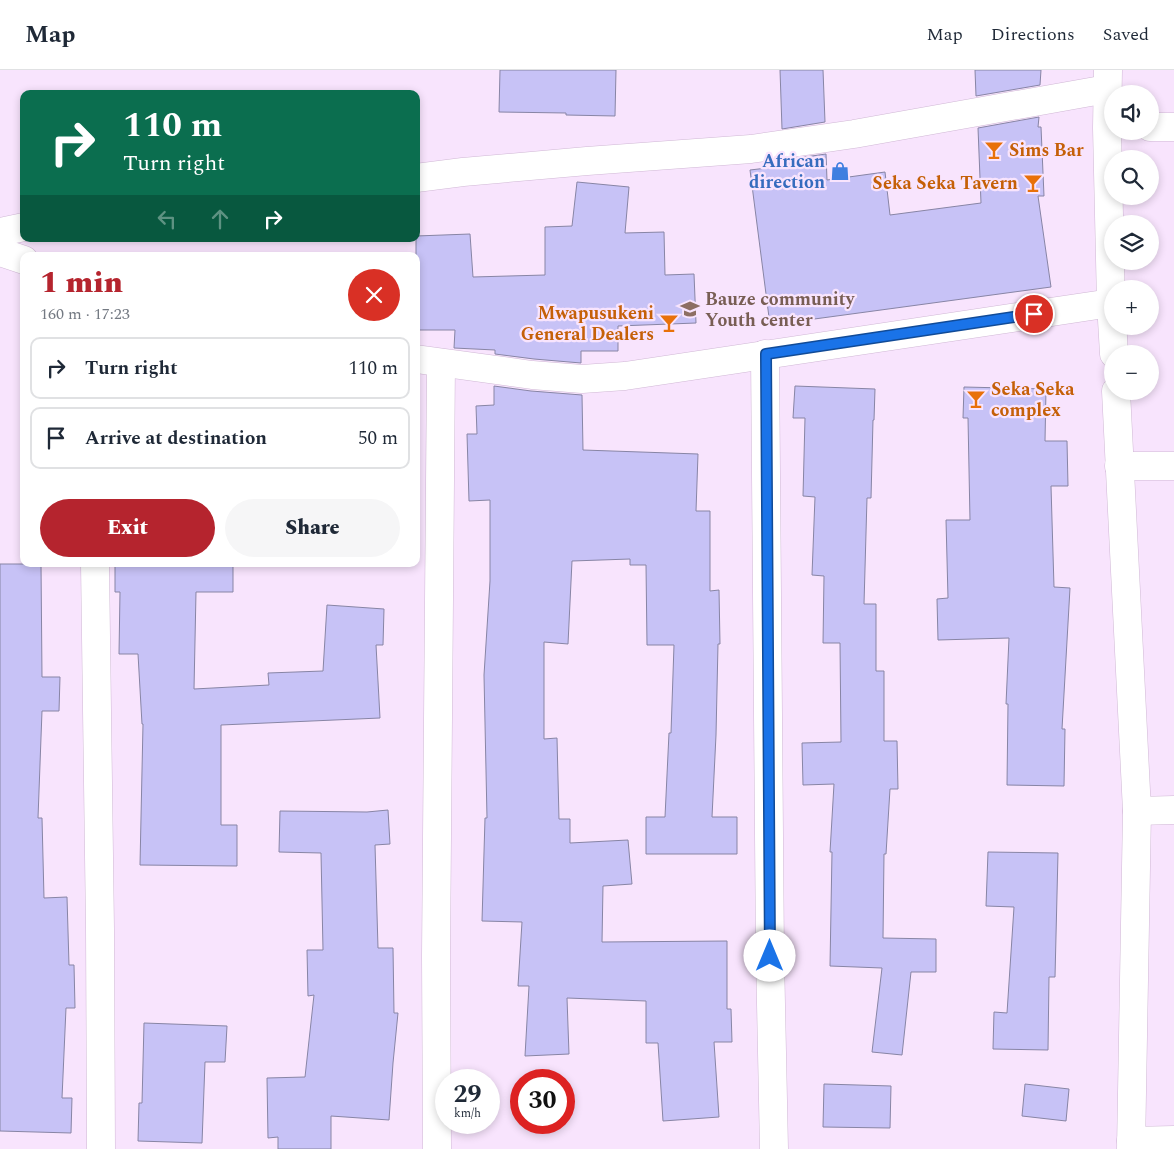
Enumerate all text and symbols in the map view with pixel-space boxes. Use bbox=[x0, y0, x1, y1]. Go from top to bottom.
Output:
text: Map bbox=[25, 17, 75, 53]
text: Map bbox=[927, 21, 963, 48]
text: Directions bbox=[991, 21, 1075, 48]
text: Saved bbox=[1103, 21, 1149, 48]
map controls bbox=[1104, 85, 1159, 400]
button: sound bbox=[1104, 85, 1159, 140]
text: 110 m bbox=[123, 99, 222, 152]
icon: right bbox=[40, 110, 105, 175]
place label: Sims Bar bbox=[1009, 137, 1084, 164]
bar icon: Sims Bar bbox=[983, 139, 1005, 161]
text: Turn right bbox=[123, 147, 225, 180]
place label: African direction bbox=[749, 148, 825, 196]
button: search bbox=[1104, 150, 1159, 205]
shop icon: African direction bbox=[829, 160, 851, 182]
place label: Seka Seka Tavern bbox=[872, 170, 1018, 197]
bar icon: Seka Seka Tavern bbox=[1022, 172, 1044, 194]
icon: left bbox=[153, 205, 181, 233]
icon: ahead bbox=[206, 205, 234, 233]
icon: right bbox=[259, 205, 287, 233]
button: layers bbox=[1104, 215, 1159, 270]
text: 1 min bbox=[40, 260, 123, 306]
button: close bbox=[348, 269, 400, 321]
button: + bbox=[1104, 280, 1159, 335]
place label: Bauze community Youth center bbox=[705, 286, 856, 334]
pin bbox=[1013, 293, 1055, 335]
school or university icon: Bauze community Youth center bbox=[679, 298, 701, 320]
place label: Mwapusukeni General Dealers bbox=[521, 300, 654, 348]
icon: arrive bbox=[1020, 300, 1048, 328]
text: 160 m · 17:23 bbox=[40, 302, 130, 326]
bar icon: Mwapusukeni General Dealers bbox=[658, 312, 680, 334]
button: − bbox=[1104, 345, 1159, 400]
icon: right bbox=[42, 354, 70, 382]
text: Turn right bbox=[85, 354, 178, 383]
text: 110 m bbox=[348, 354, 398, 383]
place label: Seka Seka complex bbox=[991, 376, 1075, 424]
bar icon: Seka Seka complex bbox=[965, 388, 987, 410]
icon: arrive bbox=[42, 424, 70, 452]
text: Arrive at destination bbox=[85, 424, 267, 453]
text: 50 m bbox=[358, 424, 398, 453]
button: Exit bbox=[40, 499, 215, 557]
button: Share bbox=[225, 499, 400, 557]
position arrow bbox=[743, 929, 795, 981]
speed limit sign: 30 bbox=[510, 1069, 575, 1134]
text: 29 bbox=[453, 1076, 482, 1114]
text: km/h bbox=[454, 1104, 481, 1123]

